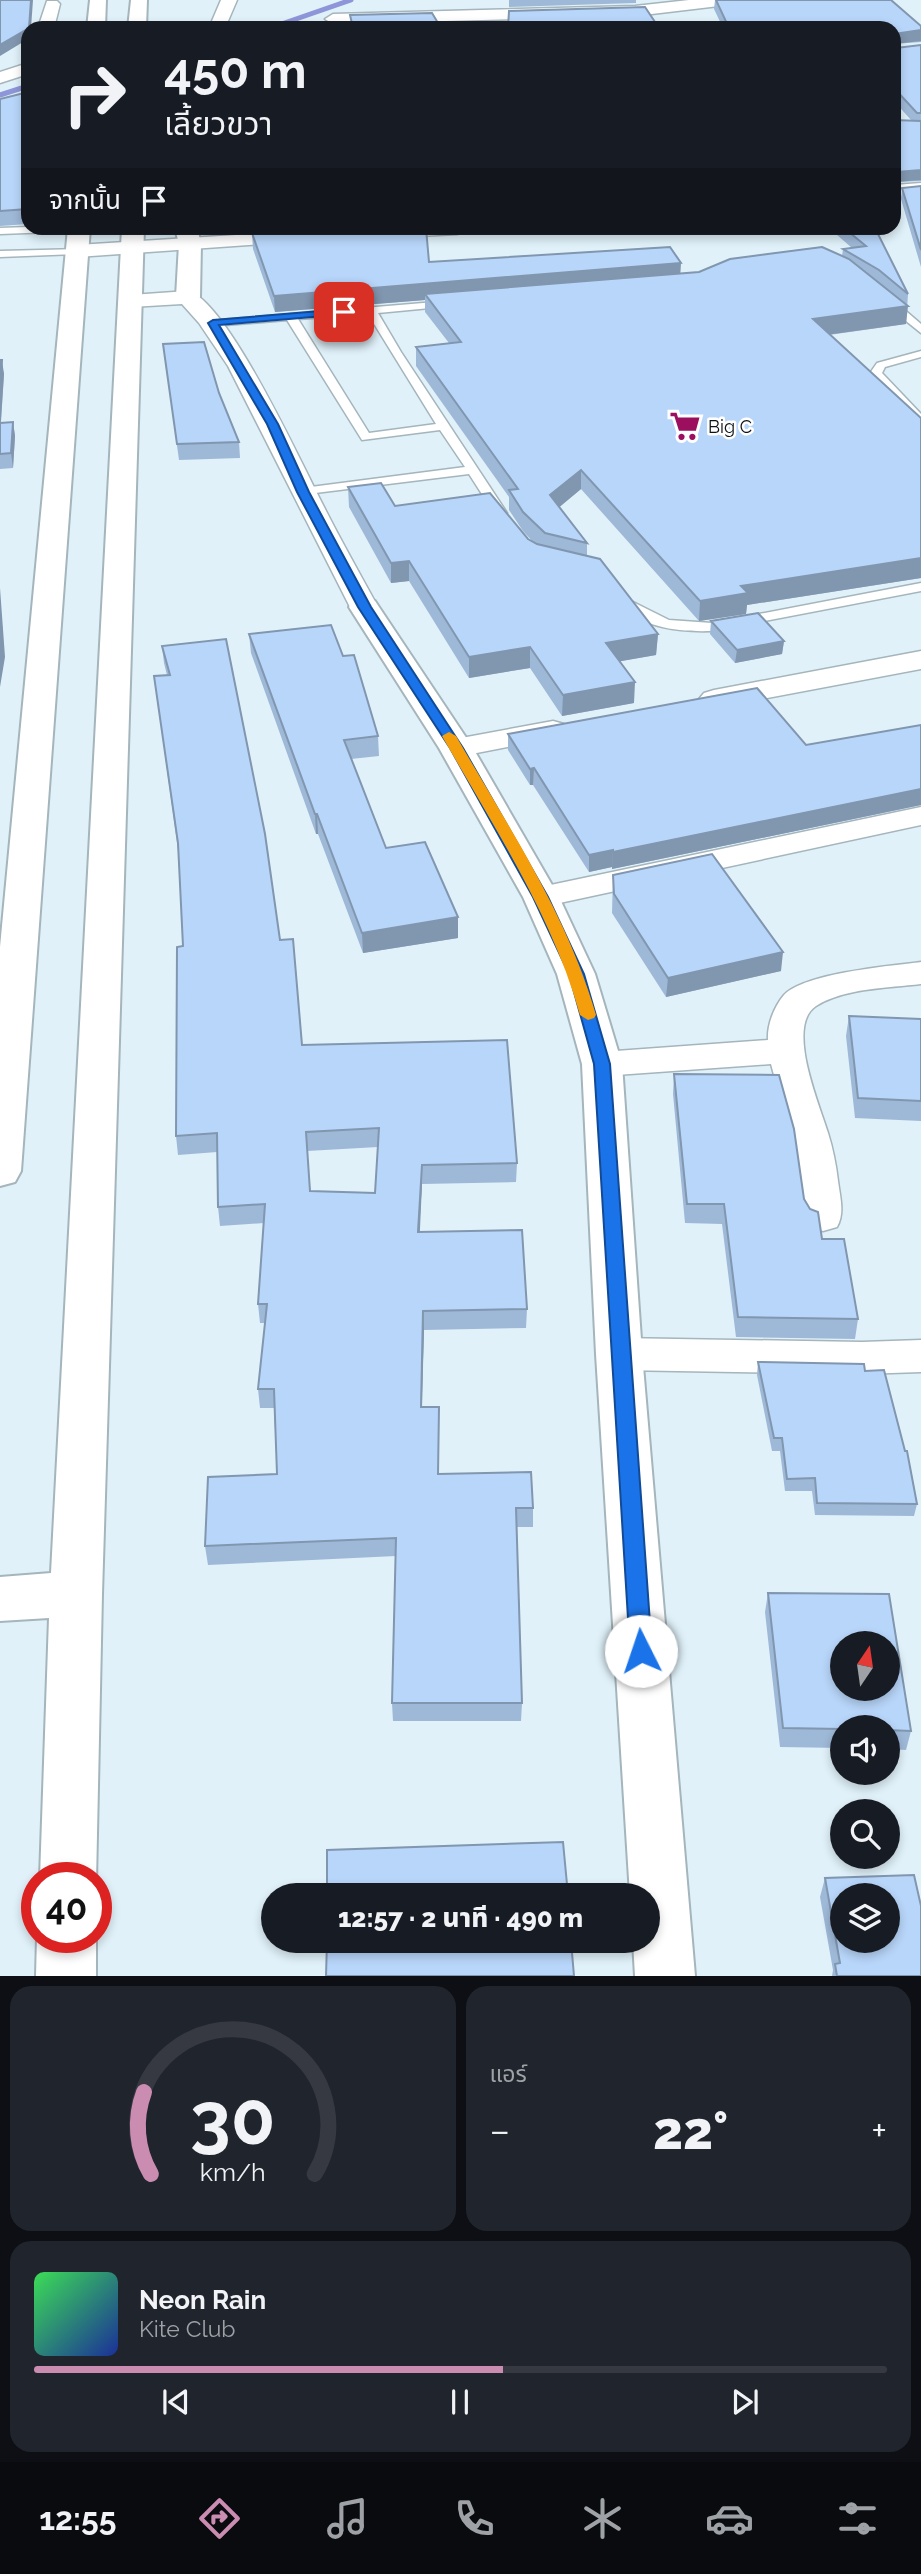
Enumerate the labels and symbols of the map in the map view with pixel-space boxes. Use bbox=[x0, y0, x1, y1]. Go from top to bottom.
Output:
pin bbox=[314, 282, 374, 342]
supermarket icon: Big C bbox=[668, 409, 702, 443]
place label: Big C bbox=[708, 416, 752, 437]
position arrow bbox=[604, 1614, 678, 1688]
north arrow bbox=[830, 1631, 900, 1701]
speed limit sign: 40 bbox=[21, 1862, 112, 1953]

